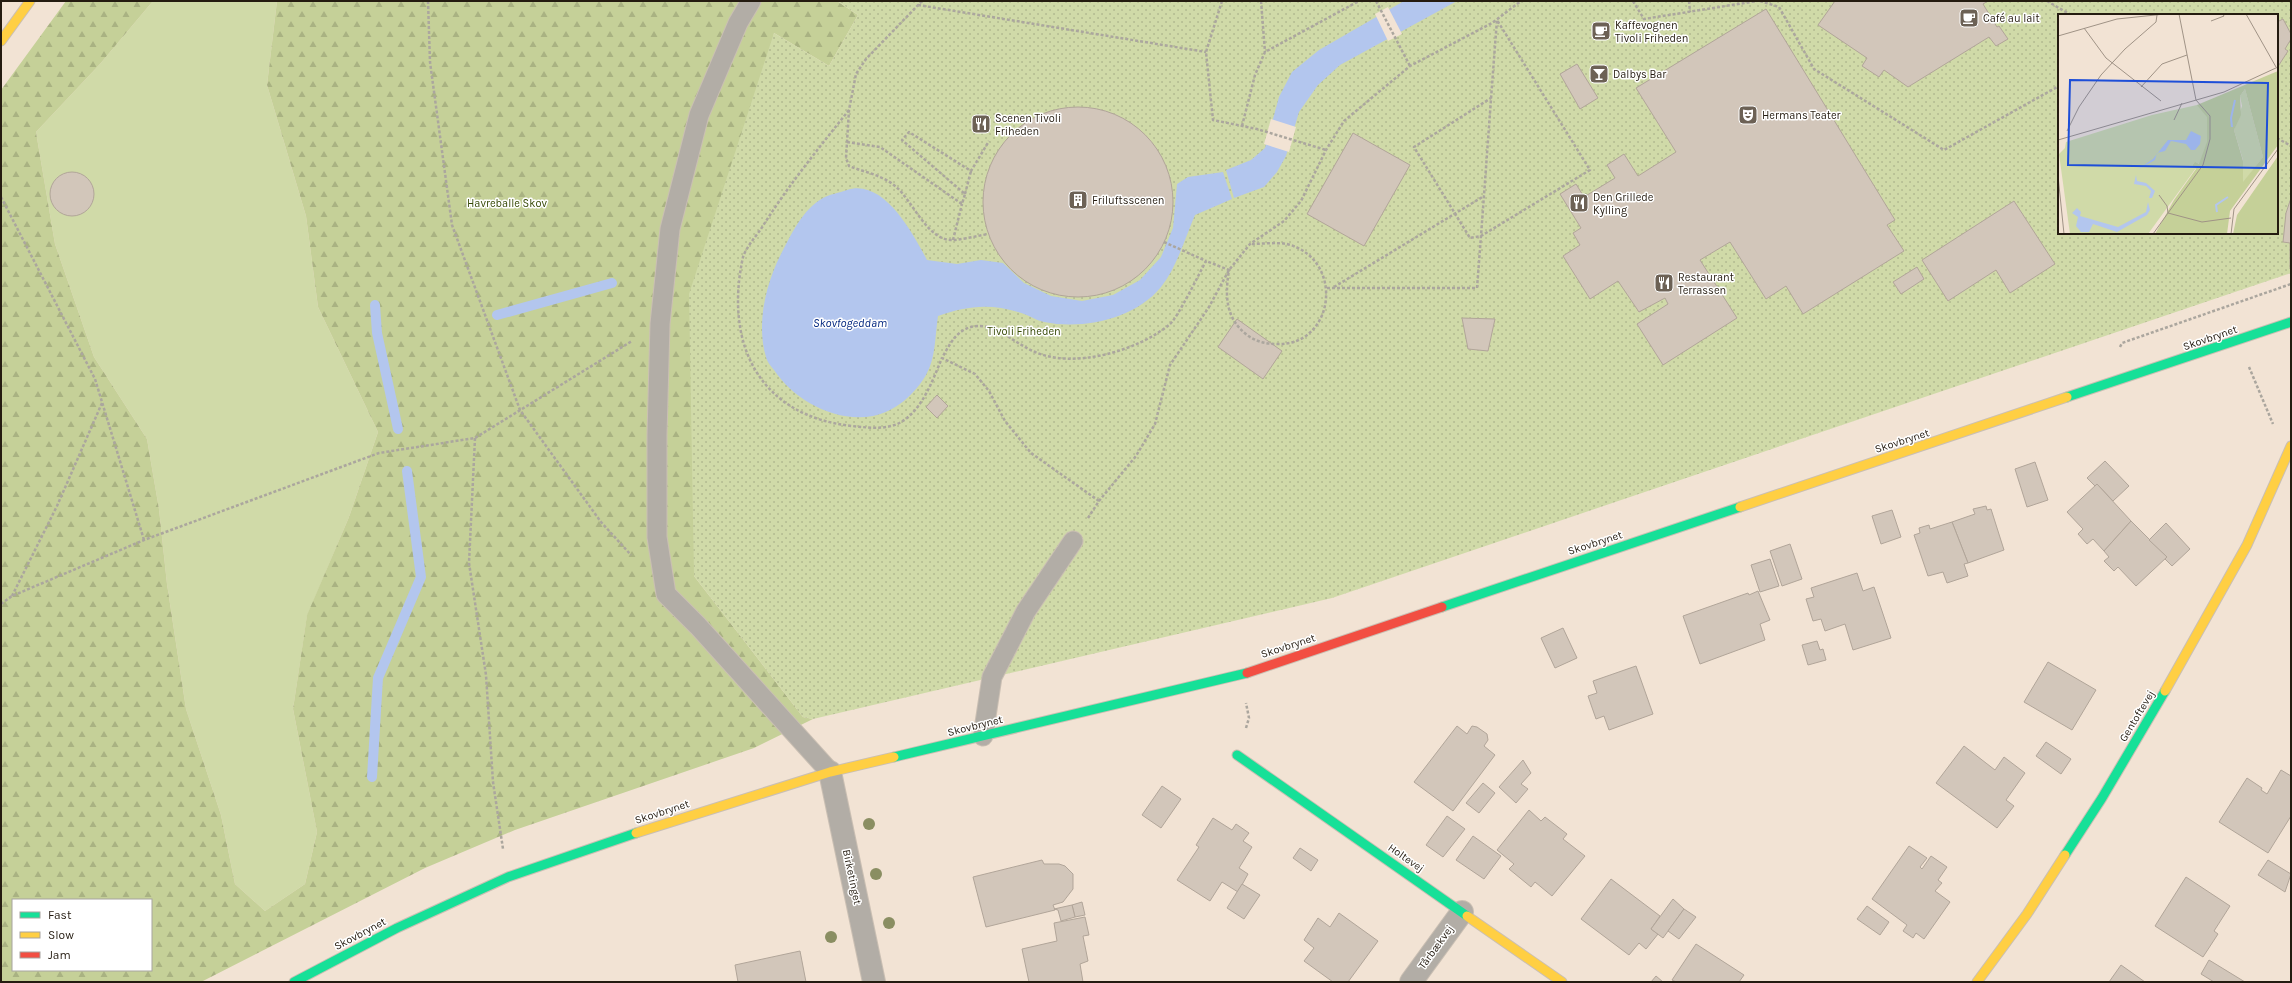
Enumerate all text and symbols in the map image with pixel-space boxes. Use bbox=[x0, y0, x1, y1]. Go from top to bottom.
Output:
cafe icon: Café au lait bbox=[1958, 7, 1980, 29]
place label: Café au lait bbox=[1983, 12, 2040, 25]
inset map bbox=[2058, 14, 2278, 234]
place label: Kaffevognen Tivoli Friheden bbox=[1615, 19, 1688, 45]
cafe icon: Kaffevognen Tivoli Friheden bbox=[1590, 20, 1612, 42]
bar icon: Dalbys Bar bbox=[1588, 63, 1610, 85]
place label: Dalbys Bar bbox=[1613, 68, 1666, 81]
theatre icon: Hermans Teater bbox=[1737, 104, 1759, 126]
place label: Hermans Teater bbox=[1762, 109, 1841, 122]
place label: Scenen Tivoli Friheden bbox=[995, 112, 1061, 138]
restaurant icon: Scenen Tivoli Friheden bbox=[970, 113, 992, 135]
building icon: Friluftsscenen bbox=[1067, 189, 1089, 211]
place label: Den Grillede Kylling bbox=[1593, 191, 1654, 217]
restaurant icon: Den Grillede Kylling bbox=[1568, 192, 1590, 214]
place label: Friluftsscenen bbox=[1092, 194, 1164, 207]
park label: Havreballe Skov bbox=[467, 197, 547, 210]
place label: Restaurant Terrassen bbox=[1678, 271, 1734, 297]
restaurant icon: Restaurant Terrassen bbox=[1653, 272, 1675, 294]
water label: Skovfogeddam bbox=[813, 316, 887, 330]
street label: Skovbrynet bbox=[2181, 323, 2239, 353]
park label: Tivoli Friheden bbox=[987, 325, 1061, 338]
street label: Skovbrynet bbox=[1873, 426, 1931, 456]
street label: Skovbrynet bbox=[1566, 528, 1624, 558]
street label: Skovbrynet bbox=[1259, 631, 1317, 661]
street label: Gentoftevej bbox=[2117, 688, 2157, 744]
street label: Skovbrynet bbox=[946, 713, 1004, 739]
street label: Skovbrynet bbox=[633, 797, 691, 827]
street label: Holtevej bbox=[1386, 841, 1426, 875]
street label: Birketinget bbox=[840, 848, 864, 906]
legend bbox=[12, 899, 152, 971]
text: Fast bbox=[48, 908, 72, 922]
street label: Skovbrynet bbox=[332, 915, 388, 953]
street label: Tårbækvej bbox=[1416, 922, 1456, 972]
text: Slow bbox=[48, 928, 74, 942]
text: Jam bbox=[48, 948, 71, 962]

